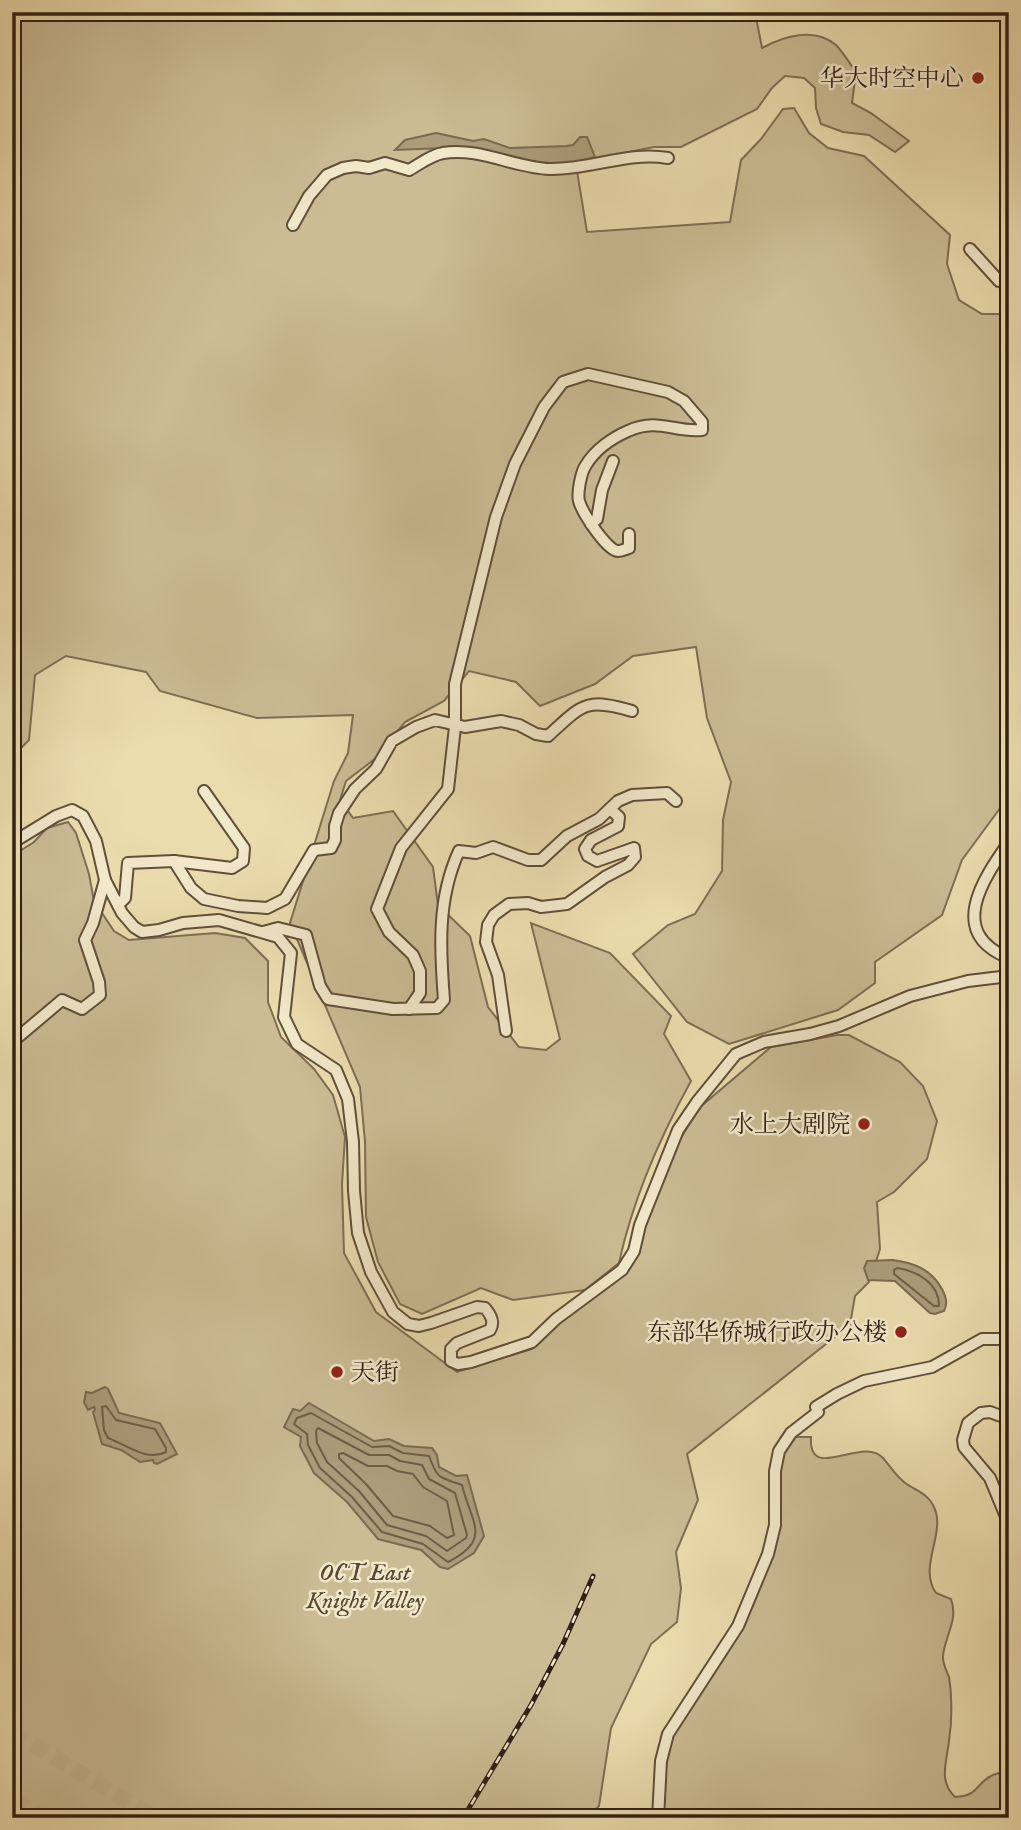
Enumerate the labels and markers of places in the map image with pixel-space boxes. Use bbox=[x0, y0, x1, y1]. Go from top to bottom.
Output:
place label: 华大时空中心 bbox=[820, 64, 964, 95]
marker: 华大时空中心 bbox=[970, 70, 986, 86]
place label: 水上大剧院 bbox=[730, 1110, 850, 1141]
marker: 水上大剧院 bbox=[856, 1116, 872, 1132]
place label: 东部华侨城行政办公楼 bbox=[647, 1318, 887, 1349]
marker: 东部华侨城行政办公楼 bbox=[893, 1324, 909, 1340]
place label: 天街 bbox=[351, 1358, 399, 1389]
marker: 天街 bbox=[329, 1364, 345, 1380]

